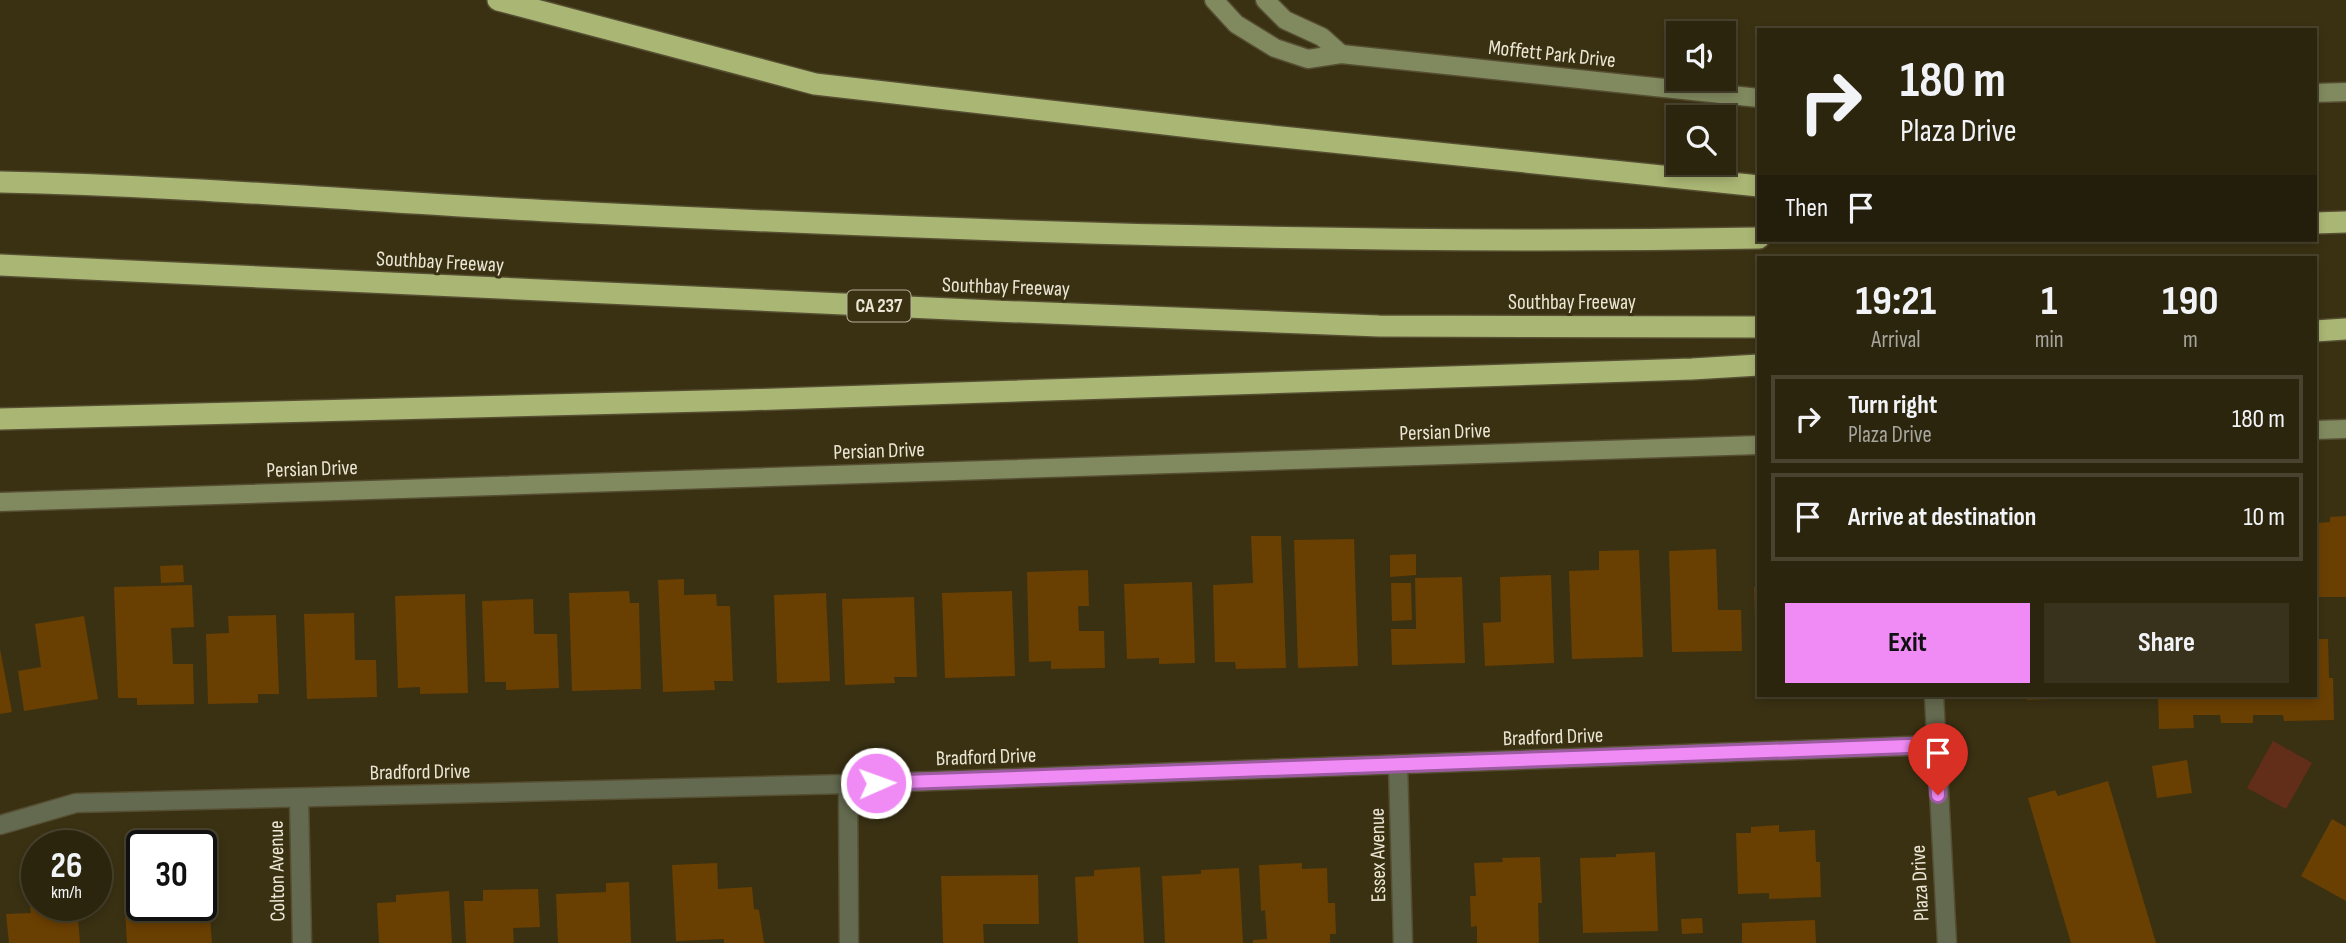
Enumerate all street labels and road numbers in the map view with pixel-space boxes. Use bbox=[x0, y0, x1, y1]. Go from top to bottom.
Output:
street label: Moffett Park Drive bbox=[1487, 35, 1617, 73]
street label: Southbay Freeway bbox=[375, 246, 505, 278]
street label: Southbay Freeway bbox=[942, 272, 1070, 302]
road number: CA 237 bbox=[848, 290, 910, 322]
street label: Southbay Freeway bbox=[1508, 290, 1636, 315]
street label: Persian Drive bbox=[1399, 418, 1491, 446]
street label: Persian Drive bbox=[833, 437, 925, 465]
street label: Persian Drive bbox=[266, 455, 358, 483]
street label: Bradford Drive bbox=[1502, 723, 1604, 751]
street label: Bradford Drive bbox=[935, 743, 1037, 771]
street label: Bradford Drive bbox=[369, 759, 471, 785]
street label: Essex Avenue bbox=[1365, 808, 1391, 902]
street label: Colton Avenue bbox=[264, 820, 290, 922]
street label: Plaza Drive bbox=[1906, 844, 1934, 922]

